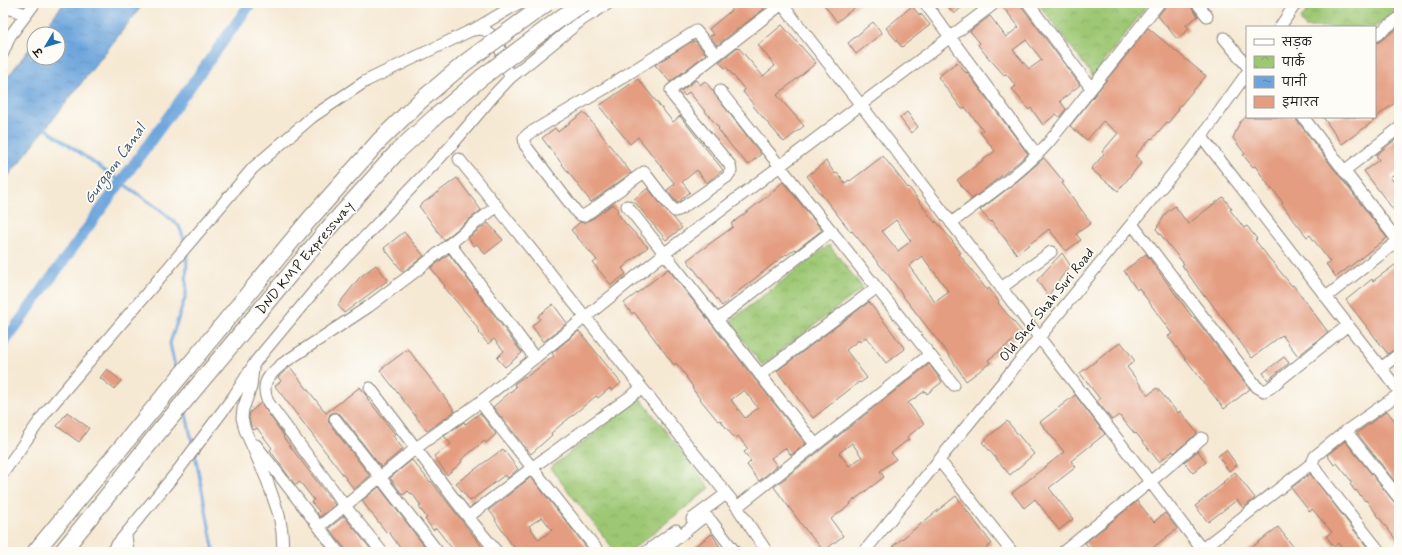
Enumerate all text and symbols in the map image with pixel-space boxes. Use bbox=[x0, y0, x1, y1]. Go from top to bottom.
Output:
north arrow bbox=[26, 26, 66, 66]
legend bbox=[1246, 26, 1376, 118]
text: सड़क bbox=[1281, 35, 1313, 51]
text: उ bbox=[30, 43, 47, 60]
text: पार्क bbox=[1281, 52, 1306, 71]
text: पानी bbox=[1281, 73, 1307, 91]
text: इमारत bbox=[1282, 95, 1320, 111]
water label: Gurgaon Canal bbox=[79, 119, 152, 209]
street label: DND KMP Expressway bbox=[252, 198, 358, 318]
street label: Old Sher Shah Suri Road bbox=[996, 244, 1098, 366]

